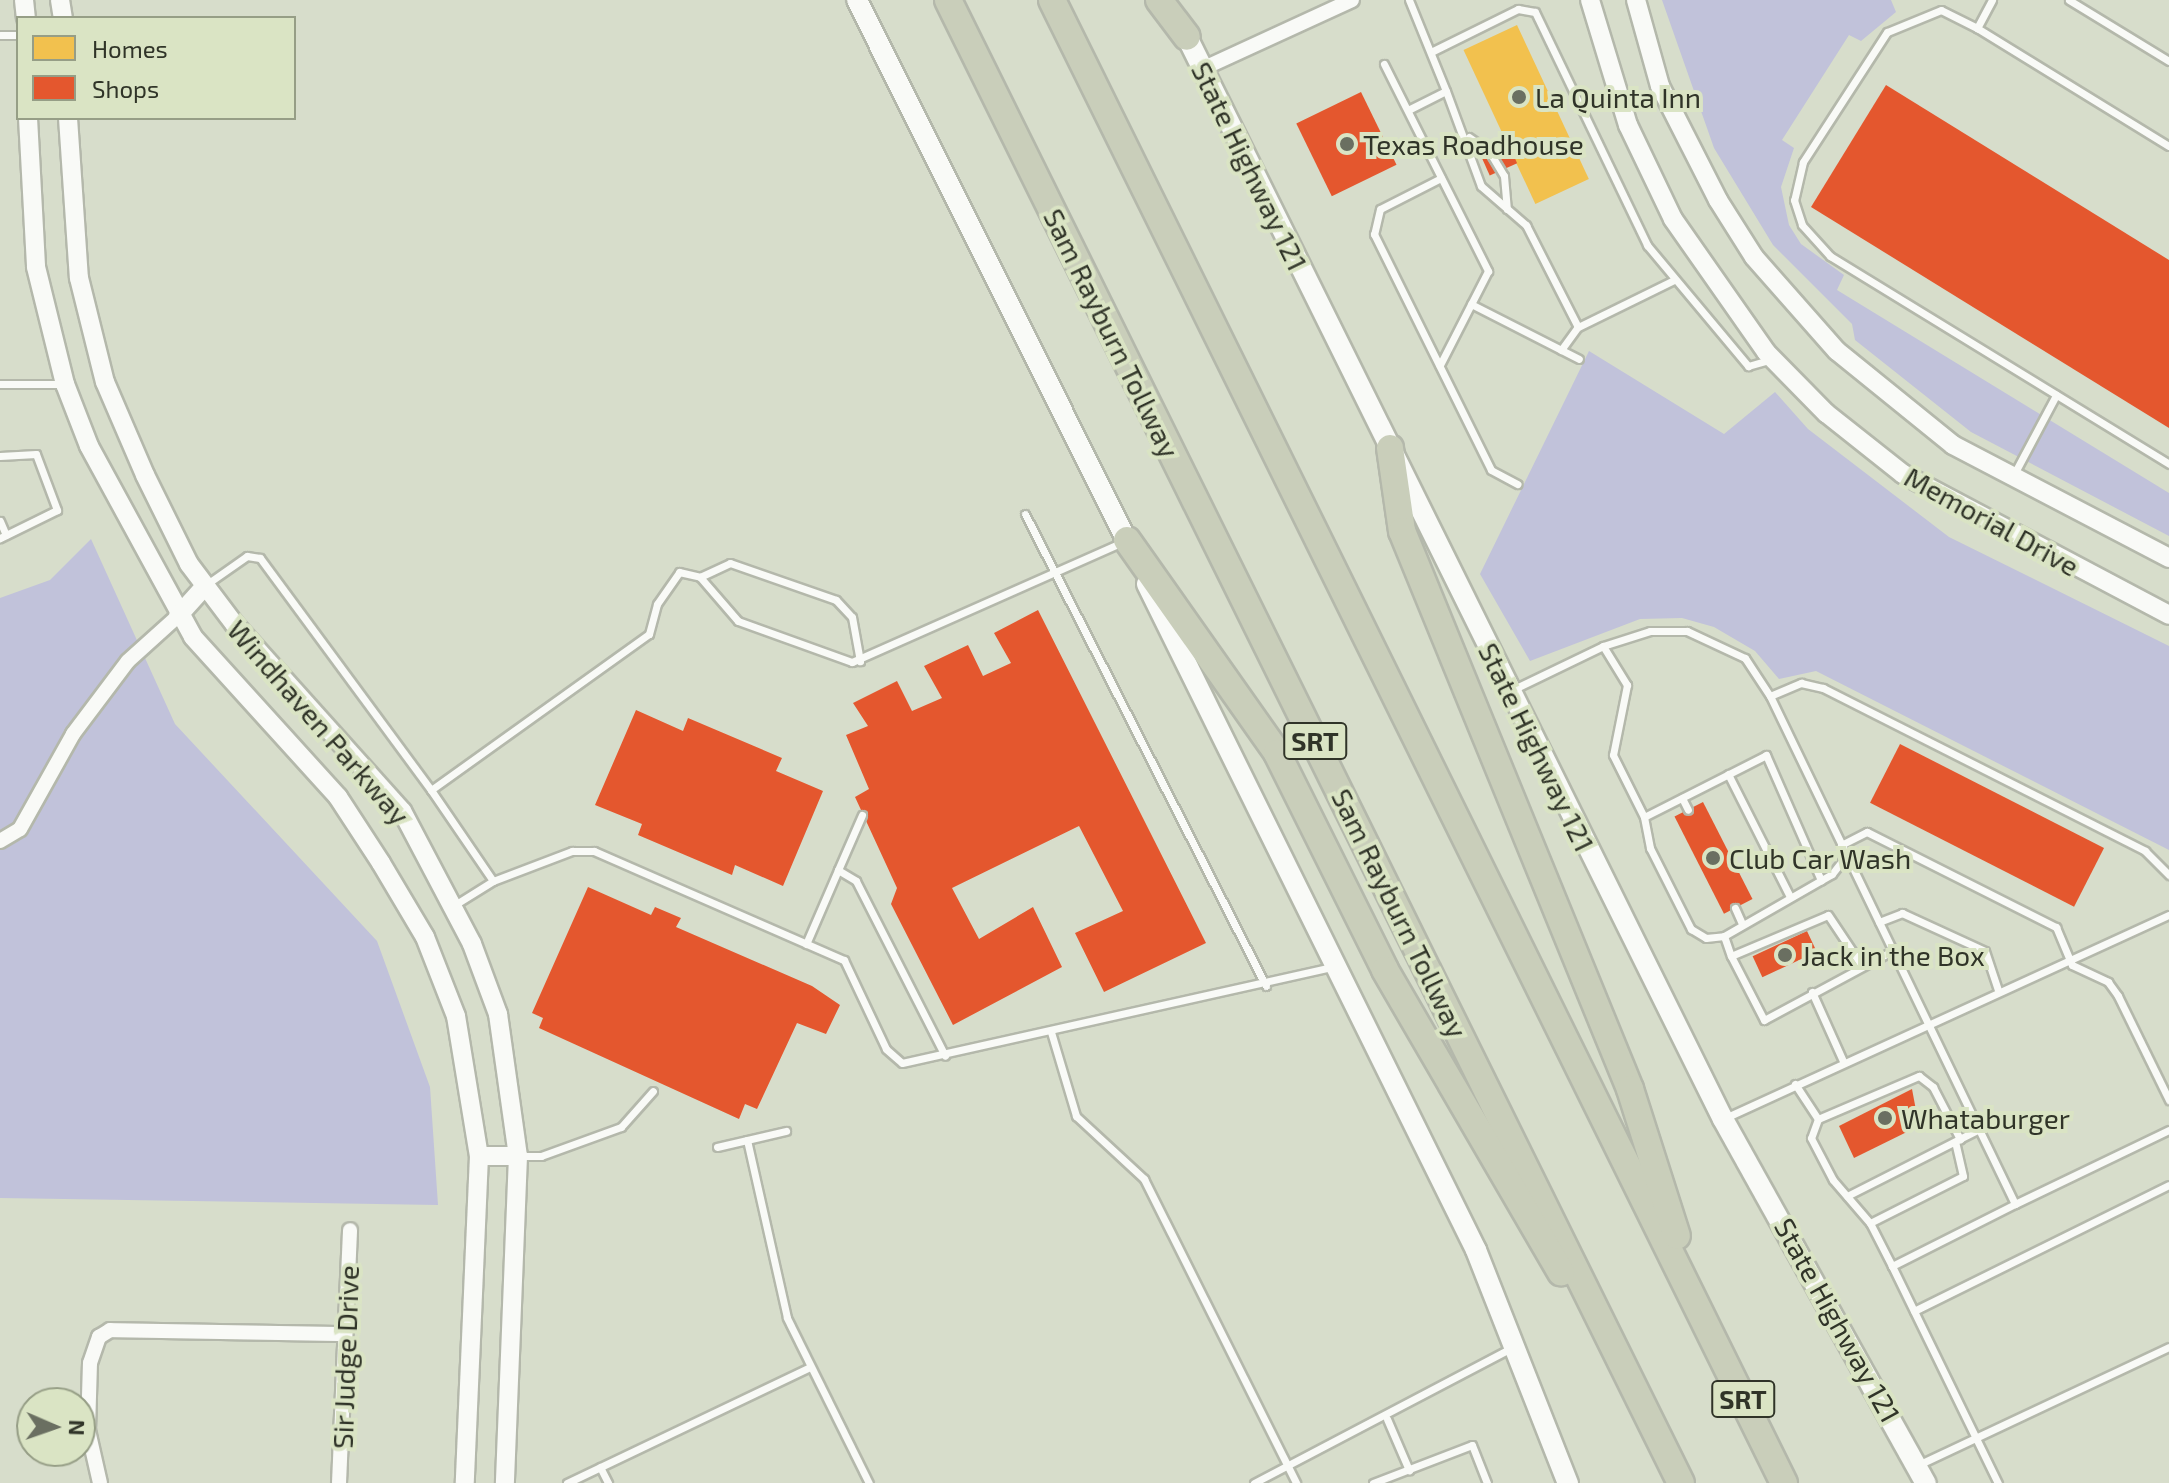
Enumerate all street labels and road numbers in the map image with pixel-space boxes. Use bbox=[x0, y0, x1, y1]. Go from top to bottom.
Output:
street label: State Highway 121 bbox=[1185, 56, 1315, 276]
street label: Sam Rayburn Tollway bbox=[1037, 203, 1187, 463]
street label: Memorial Drive bbox=[1899, 459, 2085, 583]
street label: Windhaven Parkway bbox=[221, 613, 417, 831]
street label: State Highway 121 bbox=[1472, 637, 1602, 857]
road number: SRT bbox=[1283, 719, 1347, 763]
street label: Sam Rayburn Tollway bbox=[1325, 783, 1475, 1043]
street label: State Highway 121 bbox=[1768, 1212, 1908, 1428]
street label: Sir Judge Drive bbox=[325, 1264, 365, 1450]
road number: SRT bbox=[1711, 1377, 1775, 1421]

